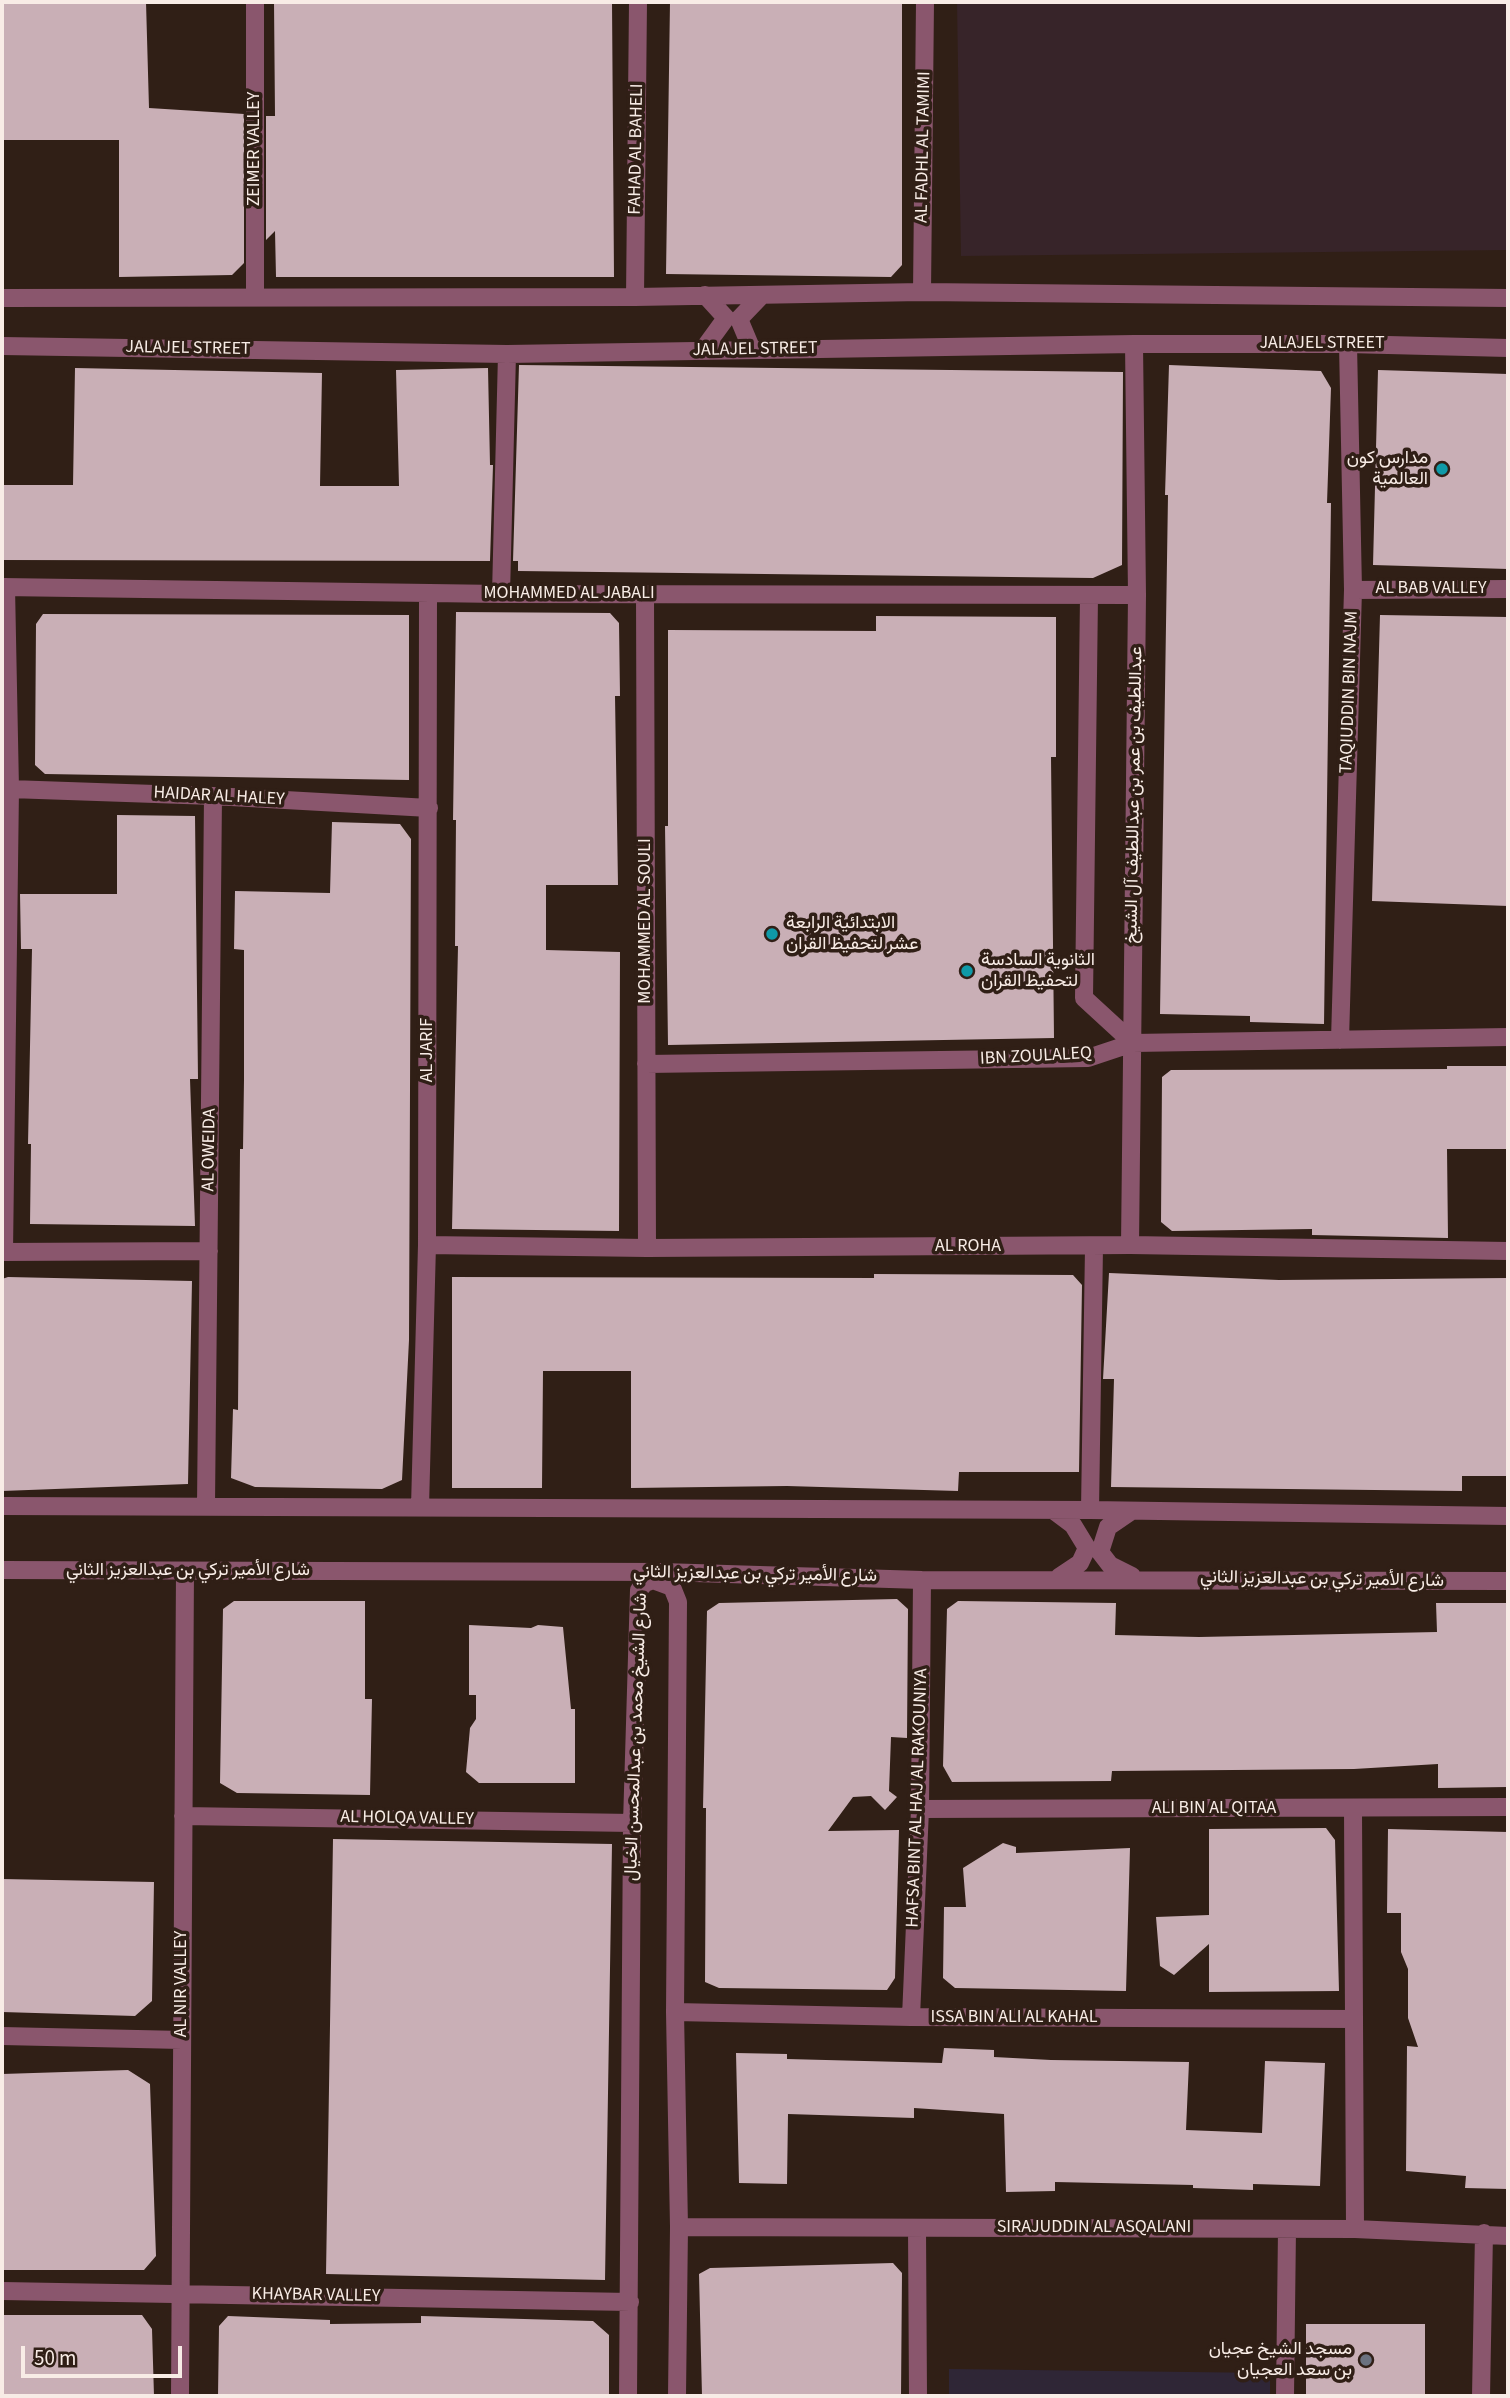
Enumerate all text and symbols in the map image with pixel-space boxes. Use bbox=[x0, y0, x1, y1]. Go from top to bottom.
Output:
street label: AL FADHL AL TAMIMI bbox=[912, 71, 936, 223]
street label: FAHAD AL BAHELI bbox=[625, 83, 649, 215]
street label: ZEIMER VALLEY bbox=[244, 92, 266, 206]
street label: JALAJEL STREET bbox=[1259, 333, 1385, 355]
street label: JALAJEL STREET bbox=[125, 337, 251, 361]
street label: JALAJEL STREET bbox=[692, 338, 818, 362]
place label: مدارس كون العالمية bbox=[1347, 448, 1428, 490]
marker: مدارس كون العالمية bbox=[1434, 461, 1450, 477]
street label: AL BAB VALLEY bbox=[1375, 578, 1487, 600]
street label: MOHAMMED AL JABALI bbox=[483, 583, 655, 605]
street label: TAQIUDDIN BIN NAJM bbox=[1336, 610, 1364, 774]
street label: عبداللطيف بن عمر بن عبداللطيف آل الشيخ bbox=[1122, 646, 1148, 944]
street label: HAIDAR AL HALEY bbox=[153, 783, 285, 811]
street label: MOHAMMED AL SOULI bbox=[635, 838, 657, 1004]
place label: الابتدائية الرابعة عشر لتحفيظ القران bbox=[786, 913, 918, 956]
marker: الابتدائية الرابعة عشر لتحفيظ القران bbox=[764, 926, 780, 942]
place label: الثانوية السادسة لتحفيظ القران bbox=[981, 950, 1095, 992]
marker: الثانوية السادسة لتحفيظ القران bbox=[959, 963, 975, 979]
street label: AL JARIF bbox=[417, 1018, 439, 1082]
street label: IBN ZOULALEQ bbox=[979, 1043, 1093, 1071]
street label: AL OWEIDA bbox=[198, 1108, 222, 1192]
street label: AL ROHA bbox=[935, 1236, 1001, 1258]
street label: شارع الأمير تركي بن عبدالعزيز الثاني bbox=[66, 1560, 310, 1582]
street label: شارع الأمير تركي بن عبدالعزيز الثاني bbox=[633, 1562, 877, 1588]
street label: شارع الأمير تركي بن عبدالعزيز الثاني bbox=[1200, 1567, 1444, 1593]
street label: شارع الشيخ محمد بن عبدالمحسن الخيال bbox=[621, 1593, 653, 1881]
street label: HAFSA BINT AL HAJ AL RAKOUNIYA bbox=[903, 1668, 933, 1928]
street label: ALI BIN AL QITAA bbox=[1152, 1798, 1276, 1820]
street label: AL HOLQA VALLEY bbox=[340, 1807, 474, 1831]
street label: AL NIR VALLEY bbox=[171, 1931, 193, 2037]
street label: ISSA BIN ALI AL KAHAL bbox=[931, 2007, 1097, 2029]
street label: SIRAJUDDIN AL ASQALANI bbox=[997, 2217, 1191, 2239]
street label: KHAYBAR VALLEY bbox=[251, 2284, 381, 2308]
scale bar bbox=[24, 2332, 186, 2376]
place label: مسجد الشيخ عجيان بن سعد العجيان bbox=[1209, 2339, 1352, 2382]
text: 50 m bbox=[34, 2343, 76, 2373]
marker: مسجد الشيخ عجيان بن سعد العجيان bbox=[1358, 2352, 1374, 2368]

